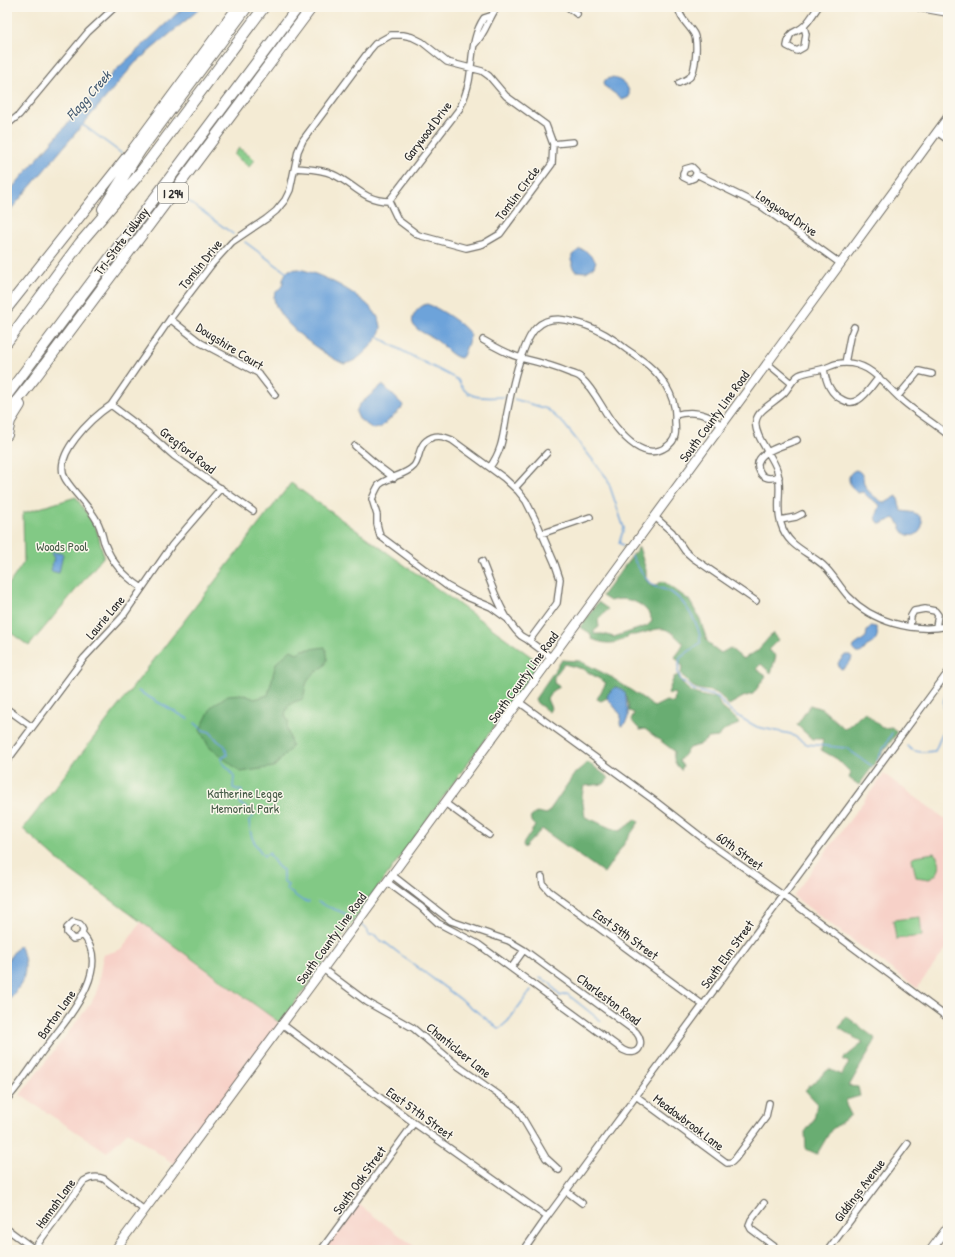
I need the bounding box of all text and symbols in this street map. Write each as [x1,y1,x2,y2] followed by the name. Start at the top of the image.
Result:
[61,65,116,125] water label: Flagg Creek
[398,97,456,165] street label: Garywood Drive
[491,162,543,224] street label: Tomlin Circle
[158,183,188,203] road number: I 294
[753,186,821,240] street label: Longwood Drive
[89,203,153,279] street label: Tri-State Tollway
[174,235,226,293] street label: Tomlin Drive
[193,318,267,374] street label: Dougshire Court
[675,367,753,465] street label: South County Line Road
[156,422,220,478] street label: Gregford Road
[36,537,88,555] park label: Woods Pool
[81,591,129,643] street label: Laurie Lane
[484,628,562,726] street label: South County Line Road
[207,784,283,817] park label: Katherine Legge Memorial Park
[713,828,768,875] street label: 60th Street
[292,889,370,987] street label: South County Line Road
[590,904,663,964] street label: East 59th Street
[696,916,758,992] street label: South Elm Street
[573,969,645,1029] street label: Charleston Road
[32,986,80,1042] street label: Barton Lane
[423,1018,495,1082] street label: Chanticleer Lane
[383,1083,457,1144] street label: East 57th Street
[650,1089,728,1155] street label: Meadowbrook Lane
[328,1142,390,1218] street label: South Oak Street
[829,1155,889,1225] street label: Giddings Avenue
[31,1174,79,1232] street label: Hannah Lane

